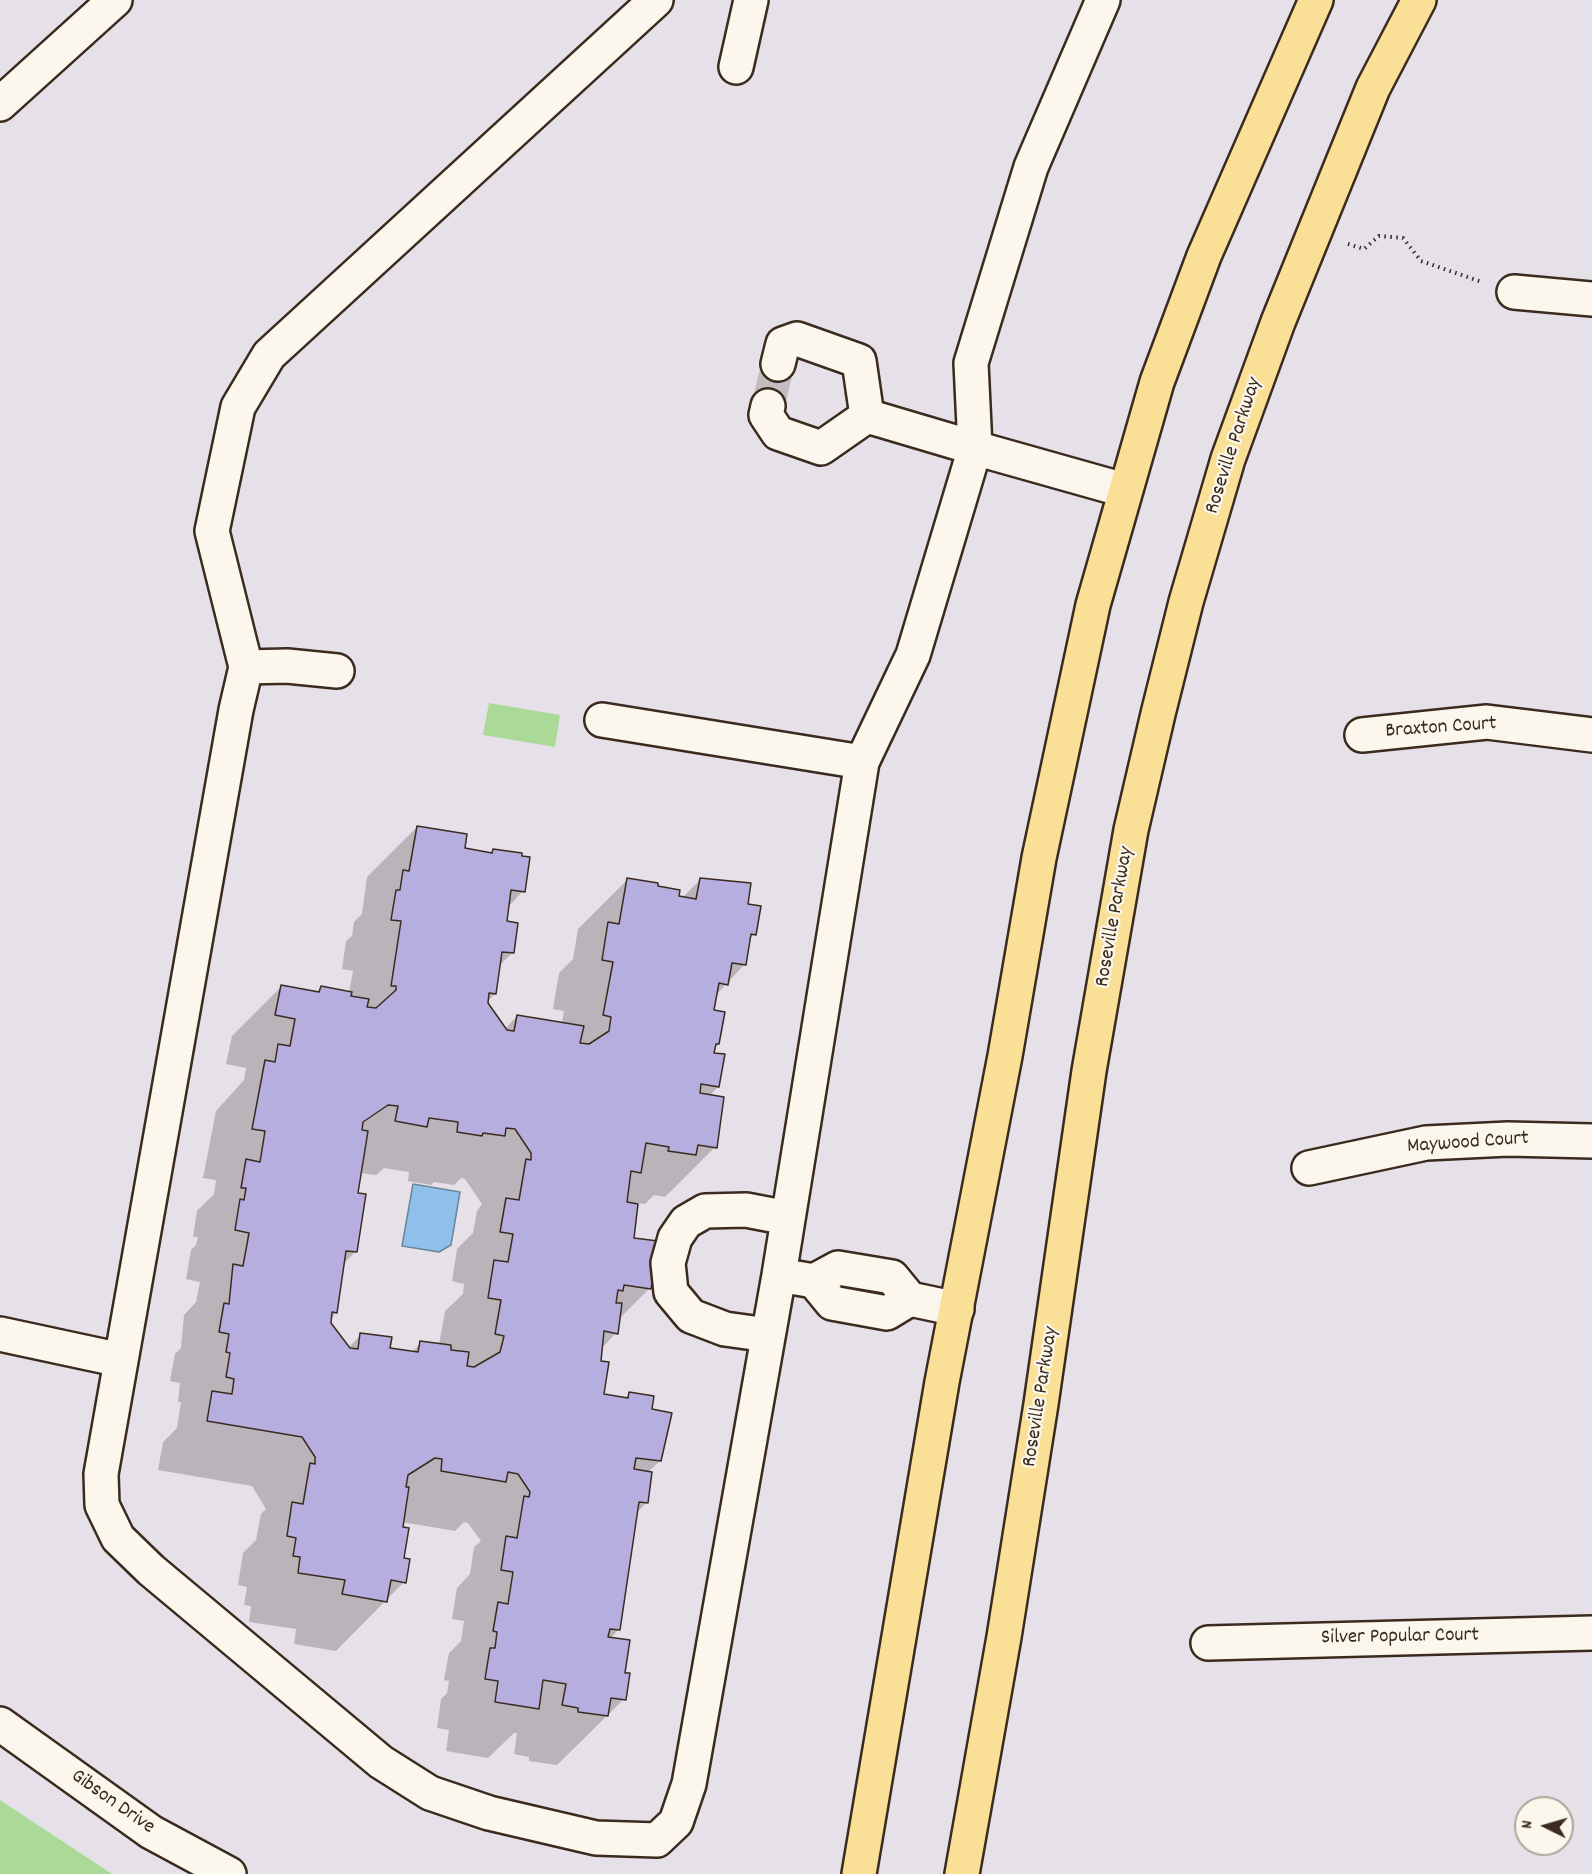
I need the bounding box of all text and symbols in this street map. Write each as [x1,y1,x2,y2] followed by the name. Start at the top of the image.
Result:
[1201,375,1269,517] street label: Roseville Parkway
[1385,713,1497,745] street label: Braxton Court
[1091,845,1141,989] street label: Roseville Parkway
[1406,1127,1530,1161] street label: Maywood Court
[1018,1325,1066,1469] street label: Roseville Parkway
[1321,1624,1479,1652] street label: Silver Popular Court
[65,1765,159,1841] street label: Gibson Drive
[1514,1796,1574,1856] north arrow
[1516,1820,1539,1830] text: N

